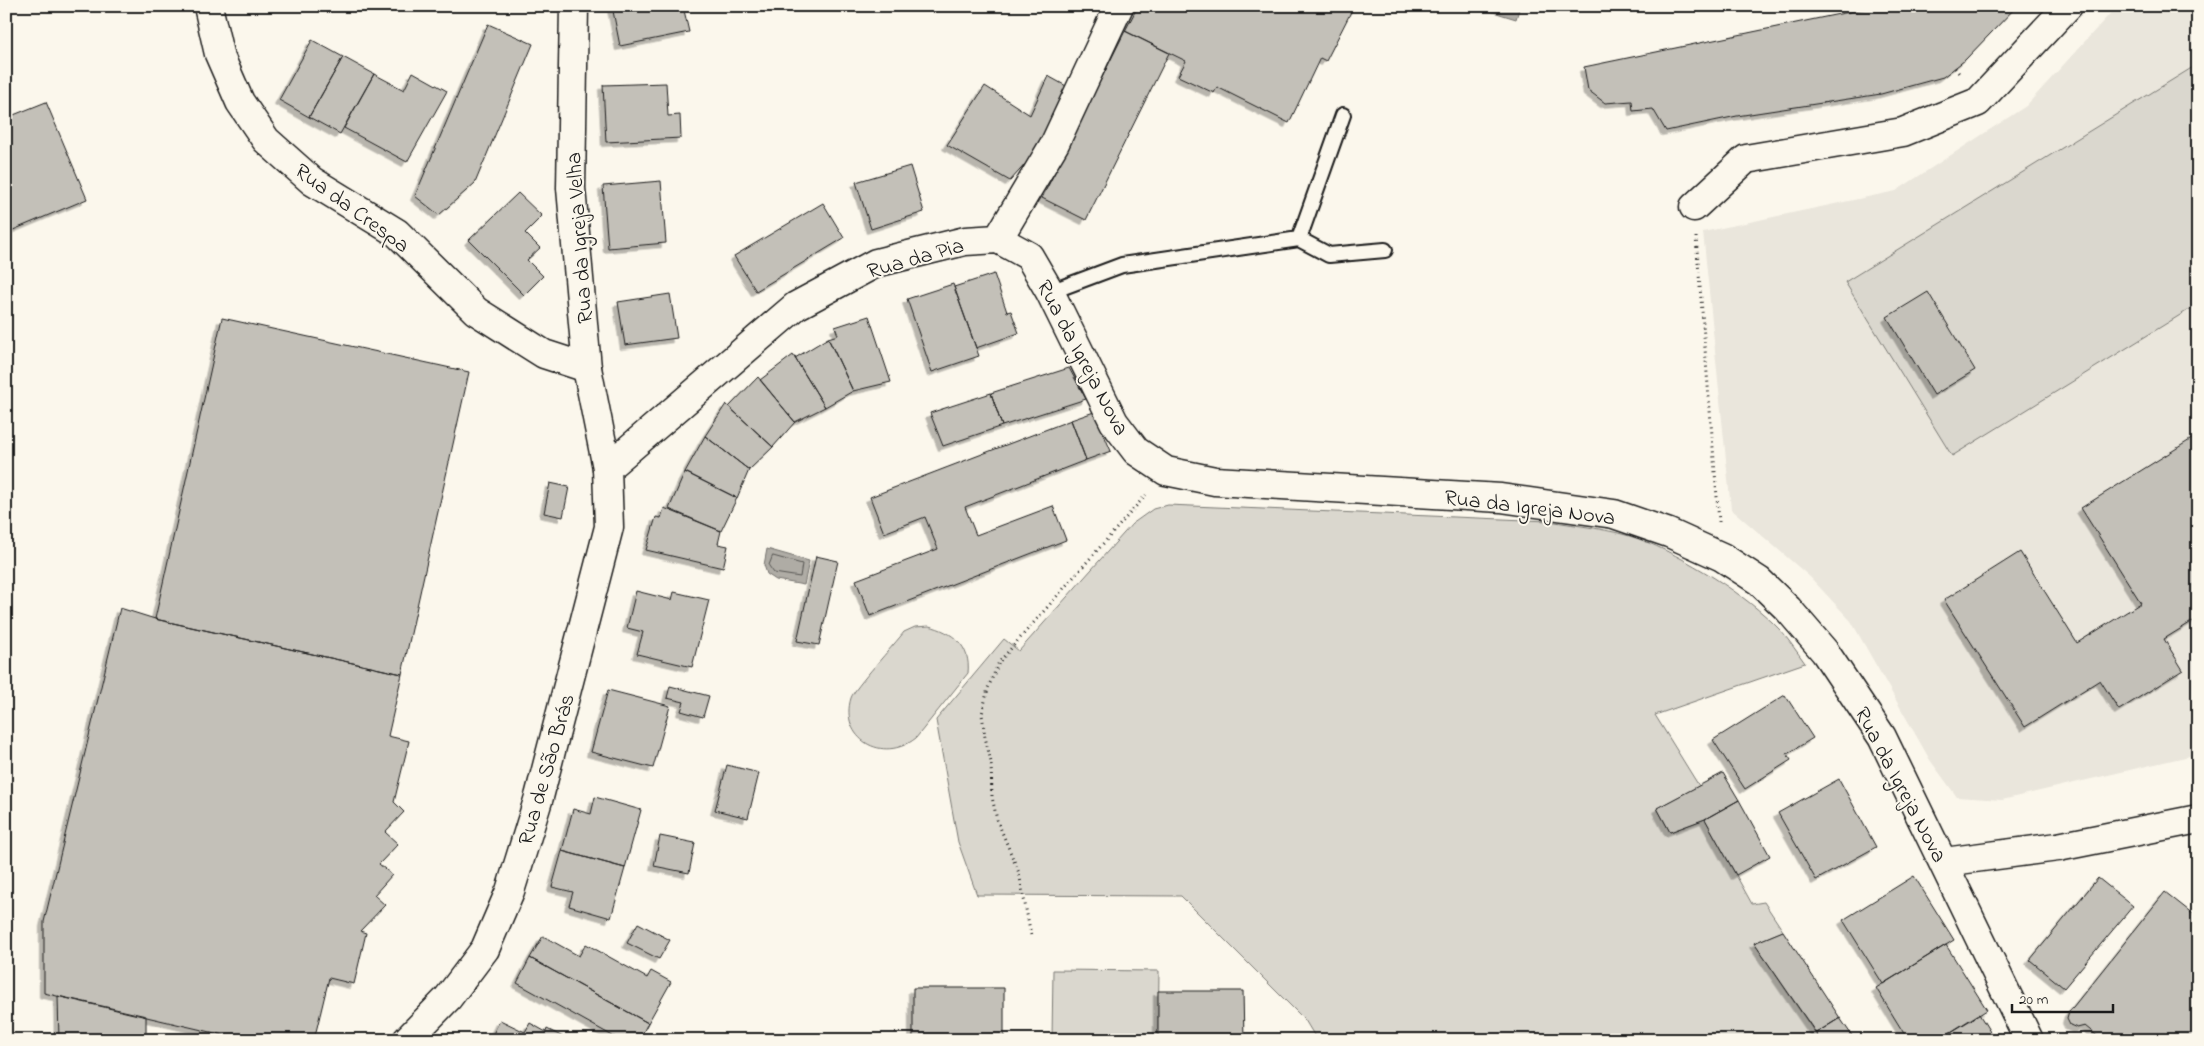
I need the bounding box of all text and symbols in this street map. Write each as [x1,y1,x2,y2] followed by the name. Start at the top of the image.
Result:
[559,151,604,324] street label: Rua da Igreja Velha
[287,157,415,262] street label: Rua da Crespa
[864,231,968,289] street label: Rua da Pia
[1026,275,1136,442] street label: Rua da Igreja Nova
[1442,483,1617,536] street label: Rua da Igreja Nova
[511,690,585,849] street label: Rua de São Brás
[1844,702,1954,869] street label: Rua da Igreja Nova
[2012,981,2113,1013] scale bar
[2019,989,2049,1011] text: 20 m

